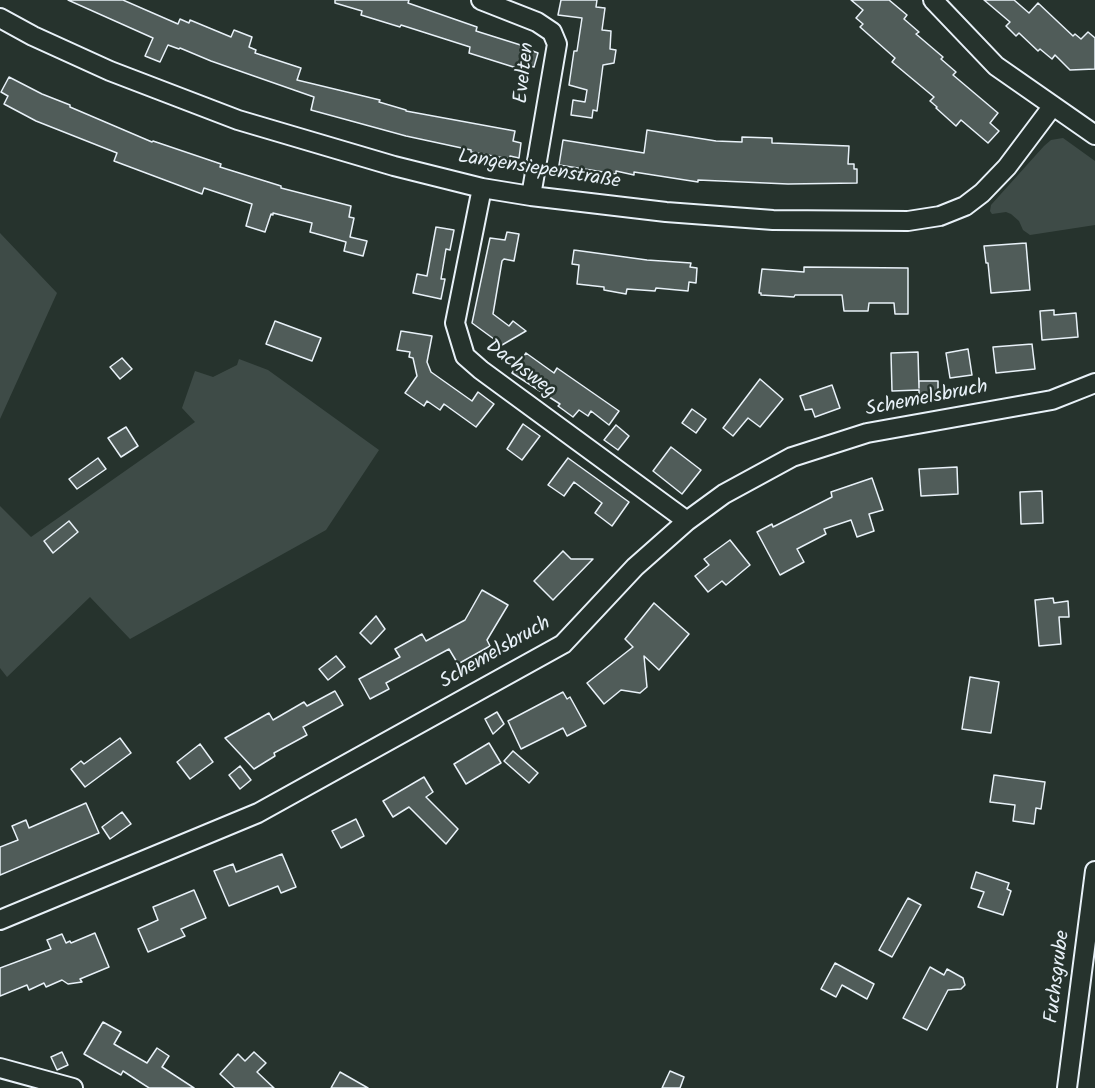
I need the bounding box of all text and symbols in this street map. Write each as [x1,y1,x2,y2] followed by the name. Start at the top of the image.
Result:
[511,41,541,105] street label: Evelten
[456,146,622,196] street label: Langensiepenstraße
[480,336,560,404] street label: Dachsweg
[864,376,990,424] street label: Schemelsbruch
[436,613,556,695] street label: Schemelsbruch
[1041,929,1077,1025] street label: Fuchsgrube

